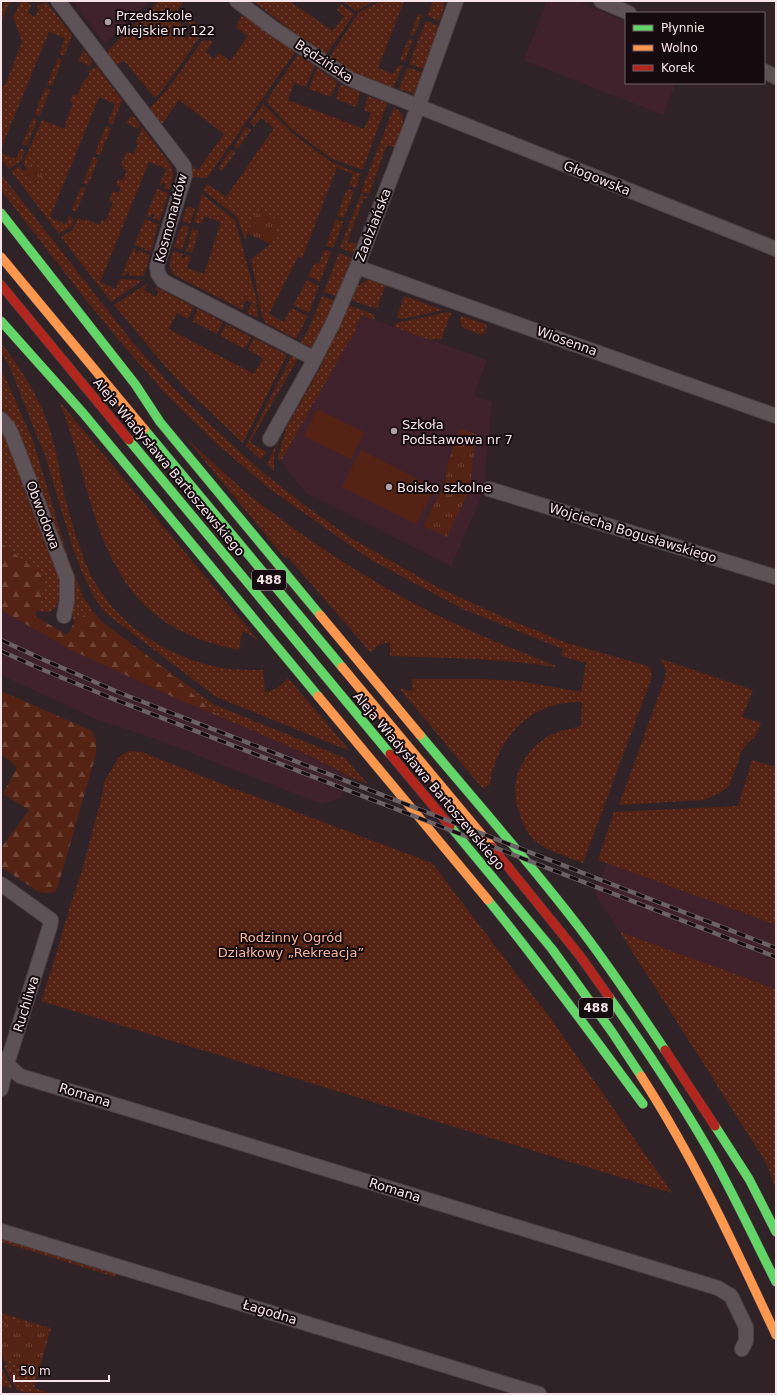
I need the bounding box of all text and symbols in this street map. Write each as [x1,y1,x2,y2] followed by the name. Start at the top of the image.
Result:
[116,8,215,38] place label: Przedszkole Miejskie nr 122
[625,12,765,84] legend
[103,17,113,27] marker: Przedszkole Miejskie nr 122
[661,21,705,35] text: Płynnie
[292,37,356,85] street label: Będzińska
[661,41,698,55] text: Wolno
[661,61,695,75] text: Korek
[561,158,633,198] street label: Głogowska
[152,172,190,264] street label: Kosmonautów
[352,186,394,264] street label: Zaolziańska
[535,323,599,359] street label: Wiosenna
[90,375,248,559] street label: Aleja Władysława Bartoszewskiego
[402,417,513,447] place label: Szkoła Podstawowa nr 7
[389,426,399,436] marker: Szkoła Podstawowa nr 7
[23,479,63,551] street label: Obwodowa
[397,480,492,495] place label: Boisko szkolne
[384,482,394,492] marker: Boisko szkolne
[547,500,719,566] street label: Wojciecha Bogusławskiego
[252,570,286,590] road number: 488
[350,689,508,873] street label: Aleja Władysława Bartoszewskiego
[218,930,364,960] park label: Rodzinny Ogród Działkowy „Rekreacja”
[10,974,42,1034] street label: Ruchliwa
[579,998,613,1018] road number: 488
[57,1080,113,1110] street label: Romana
[367,1175,423,1205] street label: Romana
[240,1296,299,1327] street label: Łagodna
[14,1357,109,1383] scale bar
[20,1364,51,1378] text: 50 m

